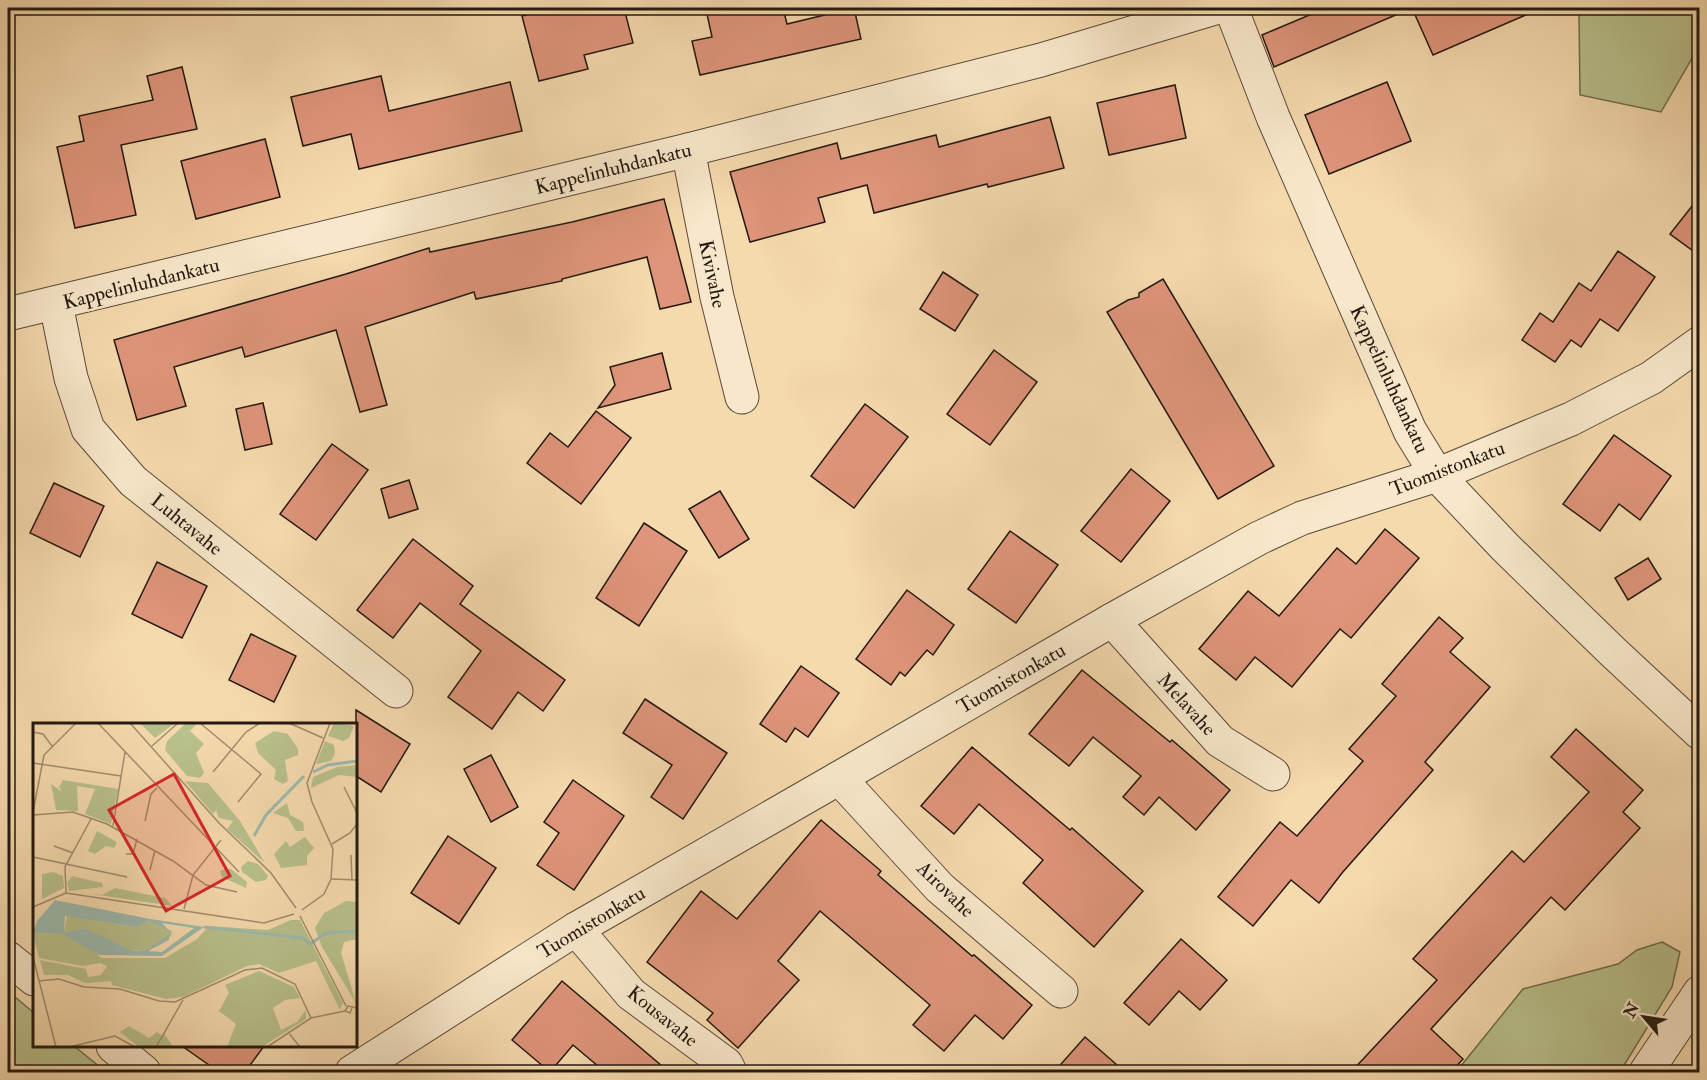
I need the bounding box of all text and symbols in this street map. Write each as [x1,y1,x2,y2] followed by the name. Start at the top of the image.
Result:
[532,137,694,201] street label: Kappelinluhdankatu
[693,238,732,310] street label: Kivivahe
[60,252,222,316] street label: Kappelinluhdankatu
[1343,301,1435,458] street label: Kappelinluhdankatu
[1386,435,1508,502] street label: Tuomistonkatu
[146,488,228,561] street label: Luhtavahe
[953,637,1070,720] street label: Tuomistonkatu
[1152,668,1221,741] street label: Melavahe
[33,723,357,1047] inset map
[911,855,980,923] street label: Airovahe
[533,881,650,964] street label: Tuomistonkatu
[622,980,703,1053] street label: Kousavahe
[1614,987,1674,1047] north arrow
[1619,999,1644,1022] text: N

